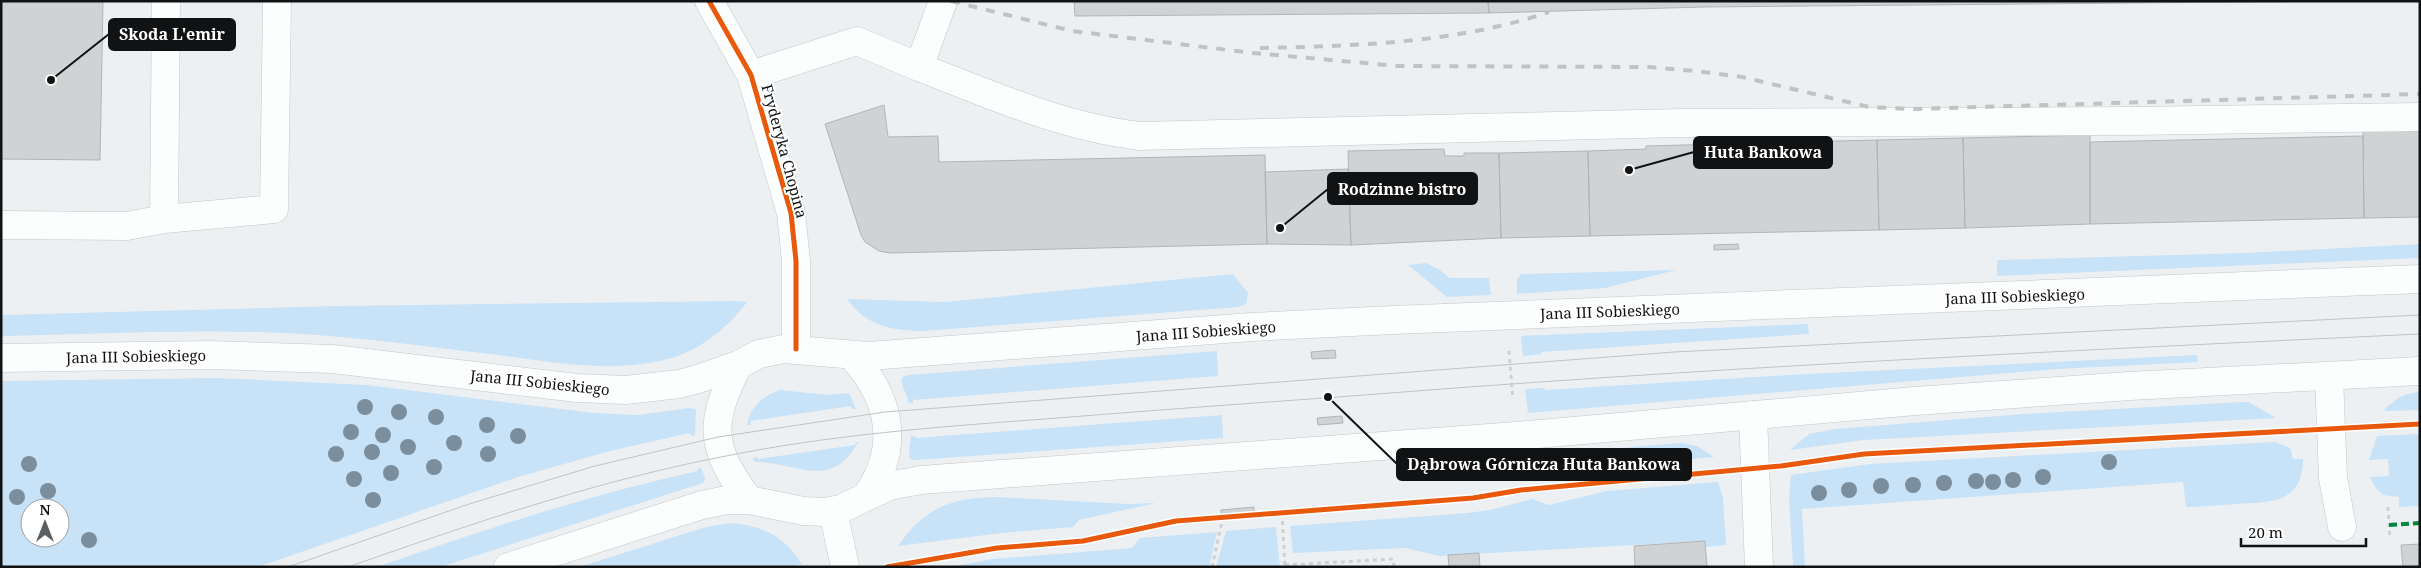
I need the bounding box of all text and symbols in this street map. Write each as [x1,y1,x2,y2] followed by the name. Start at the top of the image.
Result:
[109,19,235,50] callout: Skoda L'emir
[119,23,226,45] text: Skoda L'emir
[758,82,812,220] street label: Fryderyka Chopina
[1694,137,1832,168] callout: Huta Bankowa
[1704,141,1822,163] text: Huta Bankowa
[1328,173,1477,204] callout: Rodzinne bistro
[1338,178,1467,200] text: Rodzinne bistro
[1944,284,2085,308] street label: Jana III Sobieskiego
[1539,299,1680,323] street label: Jana III Sobieskiego
[1134,316,1277,346] street label: Jana III Sobieskiego
[65,345,206,367] street label: Jana III Sobieskiego
[468,365,611,399] street label: Jana III Sobieskiego
[1397,449,1691,480] callout: Dąbrowa Górnicza Huta Bankowa
[1407,453,1681,475] text: Dąbrowa Górnicza Huta Bankowa
[20,498,70,548] north arrow
[39,500,51,519] text: N
[2241,516,2366,548] scale bar
[2248,522,2283,542] text: 20 m

